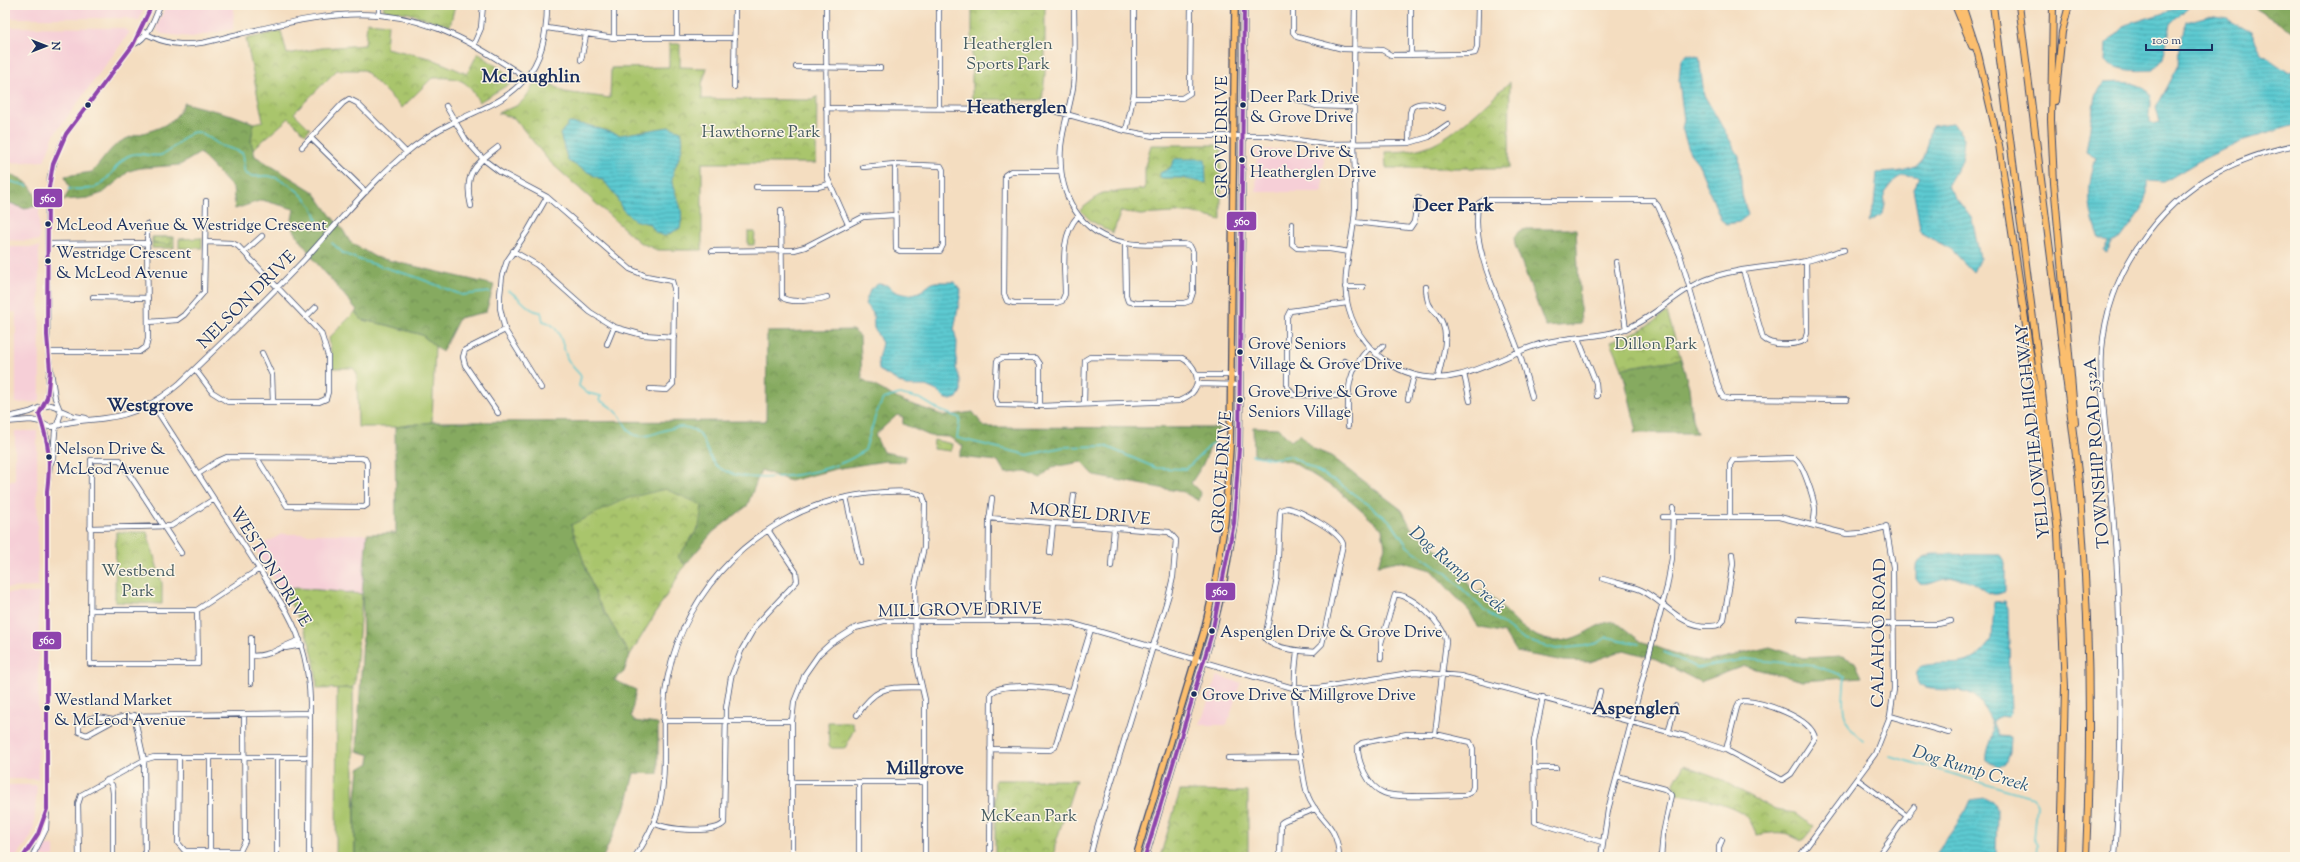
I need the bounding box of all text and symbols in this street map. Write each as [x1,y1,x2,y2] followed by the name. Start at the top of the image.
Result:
[26,26,66,66] north arrow
[2146,26,2212,52] scale bar
[2152,32,2181,50] text: 100 m
[963,33,1053,77] park label: Heatherglen Sports Park
[47,41,63,51] text: N
[481,64,581,91] district label: McLaughlin
[1211,76,1235,198] street label: GROVE DRIVE
[1250,87,1360,130] place label: Deer Park Drive & Grove Drive
[967,95,1068,122] district label: Heatherglen
[83,100,93,110] unlabelled marker
[1238,100,1248,110] marker: Deer Park Drive & Grove Drive
[702,121,820,145] park label: Hawthorne Park
[1250,142,1376,185] place label: Grove Drive & Heatherglen Drive
[1237,155,1247,165] marker: Grove Drive & Heatherglen Drive
[33,188,63,208] line badge: 560
[39,191,56,207] text: 560
[1414,193,1495,220] district label: Deer Park
[1226,211,1257,231] line badge: 560
[1233,214,1250,230] text: 560
[56,215,327,238] place label: McLeod Avenue & Westridge Crescent
[43,219,53,229] marker: McLeod Avenue & Westridge Crescent
[56,243,192,286] place label: Westridge Crescent & McLeod Avenue
[193,246,302,355] street label: NELSON DRIVE
[43,256,53,266] marker: Westridge Crescent & McLeod Avenue
[2011,322,2057,540] street label: YELLOWHEAD HIGHWAY
[1614,333,1698,357] park label: Dillon Park
[1248,334,1402,377] place label: Grove Seniors Village & Grove Drive
[1235,347,1245,357] marker: Grove Seniors Village & Grove Drive
[2079,356,2117,549] street label: TOWNSHIP ROAD 532A
[1248,382,1397,425] place label: Grove Drive & Grove Seniors Village
[107,393,193,420] district label: Westgrove
[1235,395,1245,405] marker: Grove Drive & Grove Seniors Village
[1207,410,1239,534] street label: GROVE DRIVE
[56,439,169,482] place label: Nelson Drive & McLeod Avenue
[44,452,54,462] marker: Nelson Drive & McLeod Avenue
[1028,498,1151,532] street label: MOREL DRIVE
[223,502,316,632] street label: WESTON DRIVE
[1403,521,1511,620] water label: Dog Rump Creek
[1867,558,1893,708] street label: CALAHOO ROAD
[101,560,175,604] park label: Westbend Park
[1205,582,1236,601] line badge: 560
[1211,584,1228,600] text: 560
[878,598,1042,624] street label: MILLGROVE DRIVE
[1220,622,1442,645] place label: Aspenglen Drive & Grove Drive
[1207,626,1217,636] marker: Aspenglen Drive & Grove Drive
[32,631,62,650] line badge: 560
[38,633,55,649] text: 560
[1202,685,1416,708] place label: Grove Drive & Millgrove Drive
[1189,689,1199,699] marker: Grove Drive & Millgrove Drive
[54,690,186,733] place label: Westland Market & McLeod Avenue
[1592,696,1681,723] district label: Aspenglen
[42,703,52,713] marker: Westland Market & McLeod Avenue
[1909,740,2032,800] water label: Dog Rump Creek
[886,756,964,783] district label: Millgrove
[981,805,1077,829] park label: McKean Park

